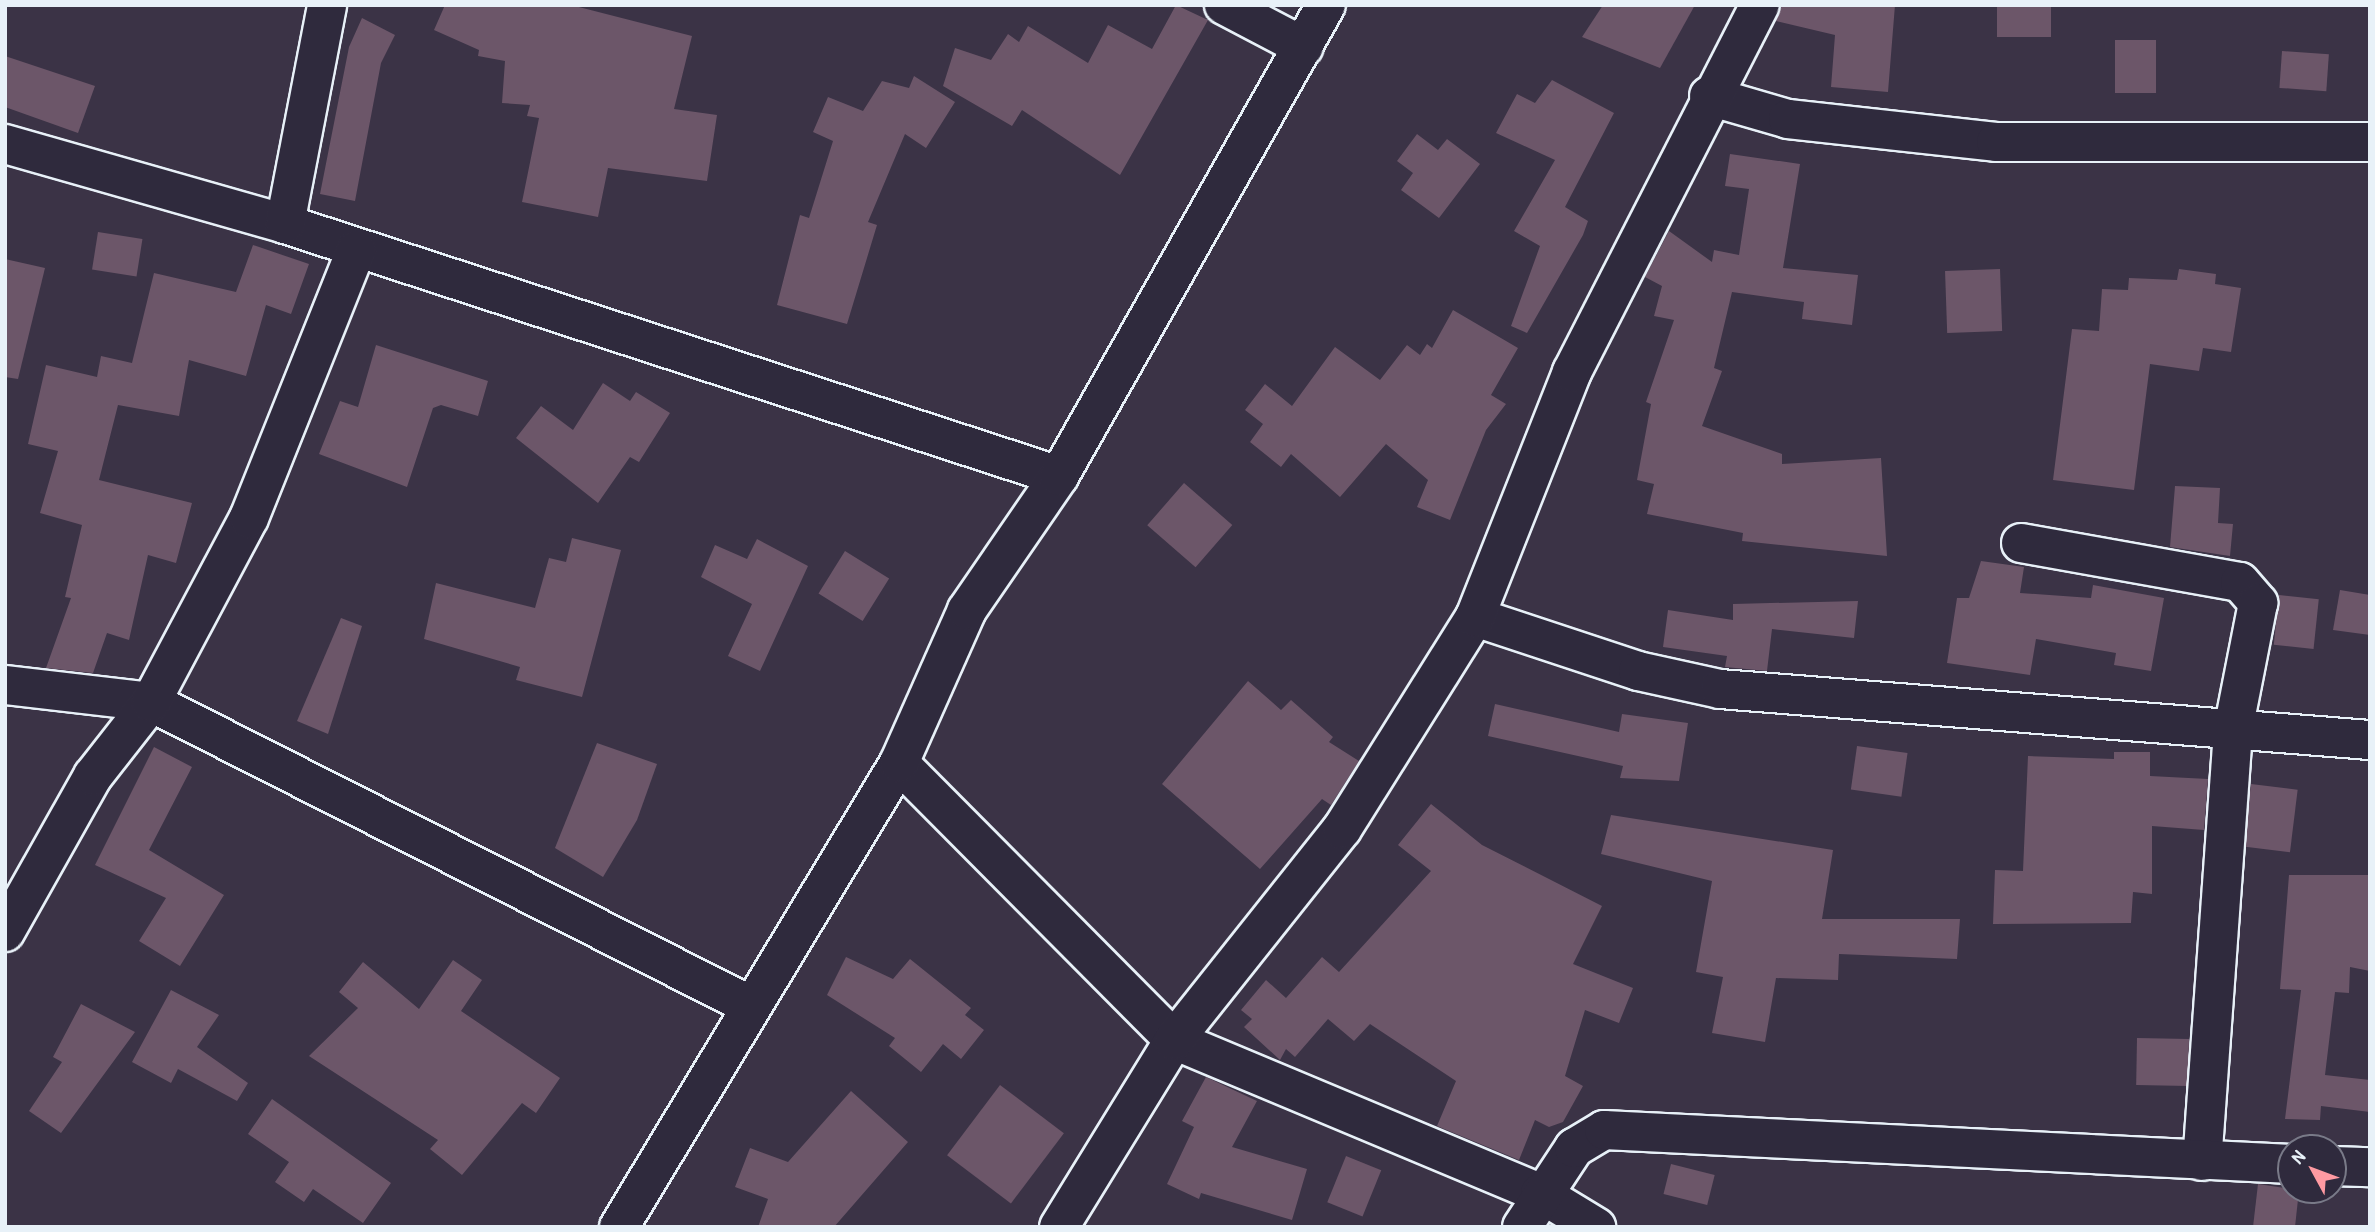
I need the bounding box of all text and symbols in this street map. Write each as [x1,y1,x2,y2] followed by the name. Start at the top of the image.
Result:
[2277,1134,2347,1204] north arrow
[2285,1144,2311,1169] text: N

